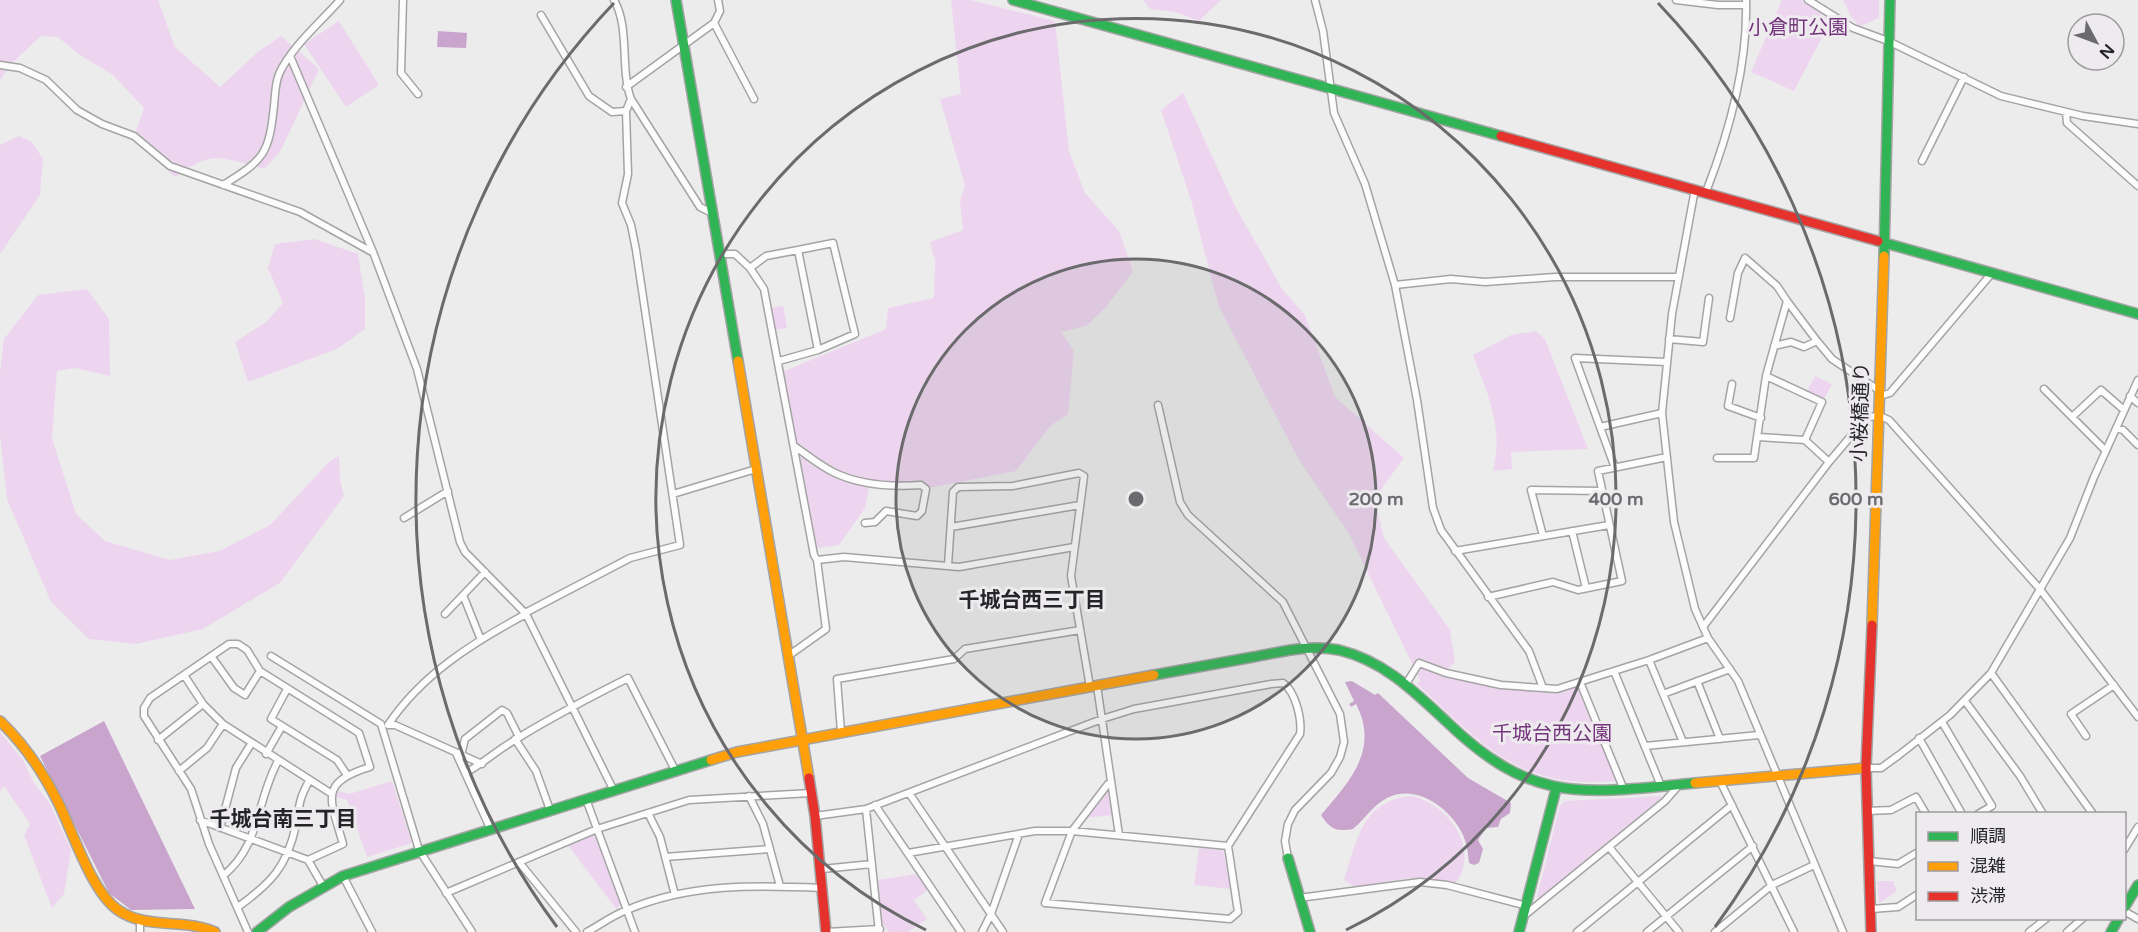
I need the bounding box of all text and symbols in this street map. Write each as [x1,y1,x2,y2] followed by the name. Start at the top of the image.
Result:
[2066,12,2126,72] north arrow
[1748,16,1848,40] park label: 小倉町公園
[2095,40,2118,63] text: N
[1847,362,1875,462] street label: 小桜橋通り
[1348,488,1404,510] text: 200 m
[1588,488,1644,510] text: 400 m
[1828,488,1884,510] text: 600 m
[1126,489,1146,509] centre of rings
[959,588,1106,613] district label: 千城台西三丁目
[1492,722,1612,746] park label: 千城台西公園
[210,807,357,832] district label: 千城台南三丁目
[1916,812,2126,920] legend
[1970,825,2006,847] text: 順調
[1970,855,2006,877] text: 混雑
[1970,885,2006,907] text: 渋滞

